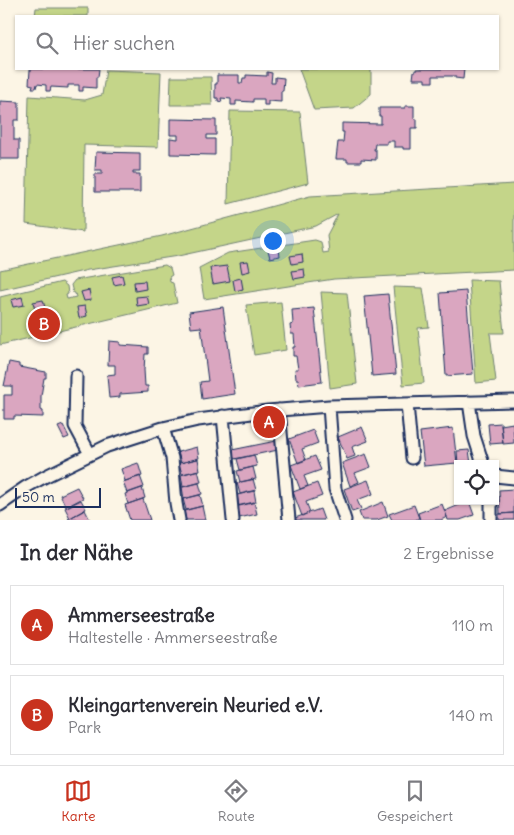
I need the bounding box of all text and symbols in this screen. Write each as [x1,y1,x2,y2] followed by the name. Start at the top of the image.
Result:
[15,15,499,70] search box
[33,29,61,57] icon: search
[73,31,175,55] text: Hier suchen
[260,228,286,254] your location
[28,305,60,343] pin: B
[253,403,285,441] pin: A
[454,460,499,505] map controls
[454,460,499,505] button: locate
[15,485,101,508] scale bar
[22,488,55,506] text: 50 m
[20,539,133,566] text: In der Nähe
[403,543,494,563] text: 2 Ergebnisse
[68,603,215,627] text: Ammerseestraße
[32,615,42,635] text: A
[452,615,493,635] text: 110 m
[68,627,278,647] text: Haltestelle · Ammerseestraße
[68,693,323,717] text: Kleingartenverein Neuried e.V.
[32,705,42,725] text: B
[449,705,493,725] text: 140 m
[68,717,101,737] text: Park
[61,777,96,825] tab: Karte
[218,777,255,825] tab: Route
[377,777,453,825] tab: Gespeichert

